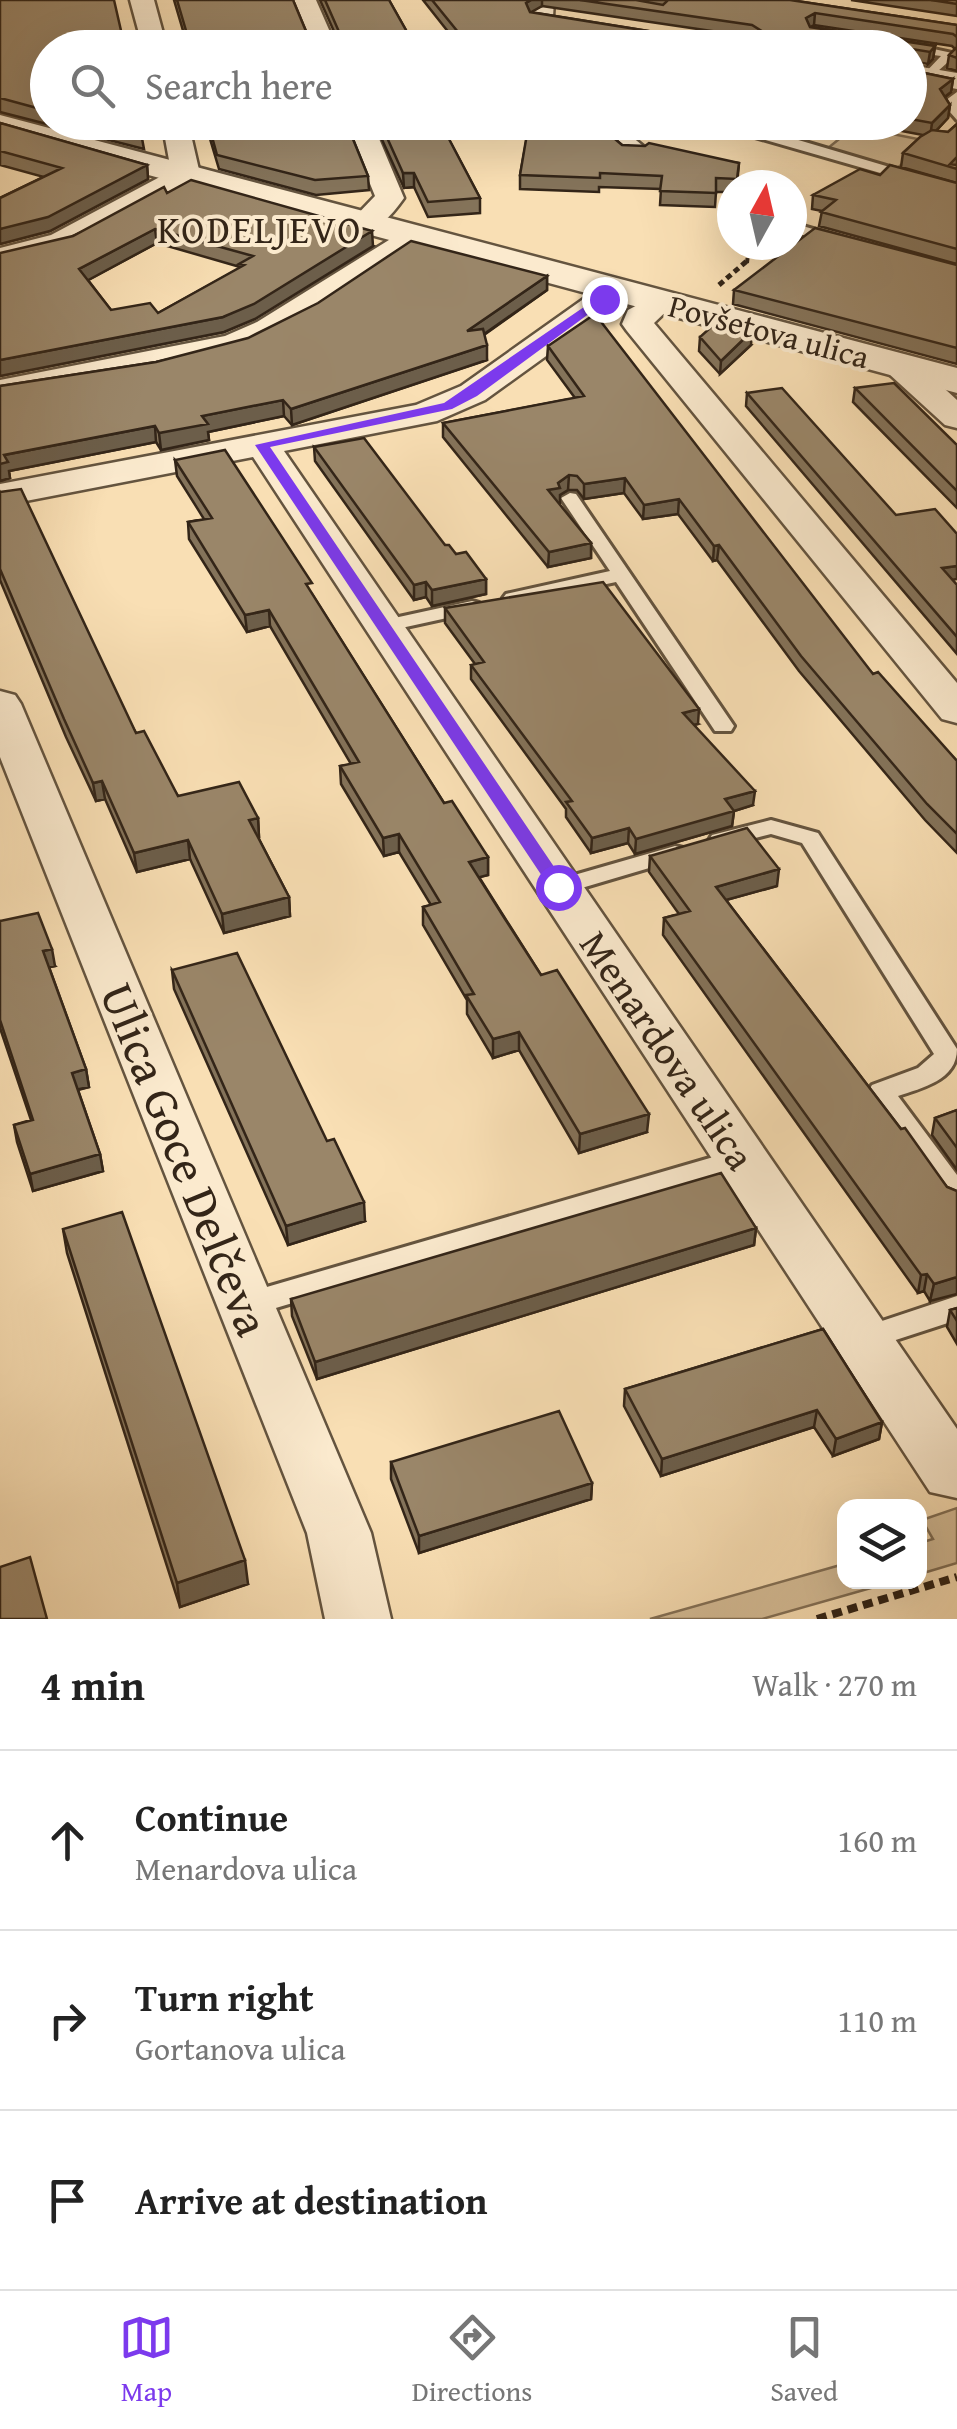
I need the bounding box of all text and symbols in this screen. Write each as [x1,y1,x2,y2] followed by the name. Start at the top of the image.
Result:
[30,30,927,140] search box
[145,57,333,113] text: Search here
[65,58,120,113] icon: search
[717,170,807,260] north arrow
[157,201,363,257] district label: KODELJEVO
[582,277,628,323] route end
[664,282,874,380] street label: Povšetova ulica
[536,865,582,911] route start
[566,918,770,1182] street label: Menardova ulica
[83,972,289,1346] street label: Ulica Goce Delčeva
[837,1499,927,1589] map controls
[837,1499,927,1589] button: layers
[40,1654,145,1715] text: 4 min
[752,1661,917,1708] text: Walk · 270 m
[135,1789,288,1845] text: Continue
[40,1813,95,1868] icon: ahead
[838,1817,917,1864] text: 160 m
[135,1845,357,1892] text: Menardova ulica
[135,1969,314,2025] text: Turn right
[40,1993,95,2048] icon: right
[838,1997,917,2044] text: 110 m
[135,2025,346,2072] text: Gortanova ulica
[135,2172,488,2228] text: Arrive at destination
[40,2173,95,2228] icon: arrive
[119,2310,174,2411] tab: Map
[412,2310,532,2411] tab: Directions
[770,2310,838,2411] tab: Saved

